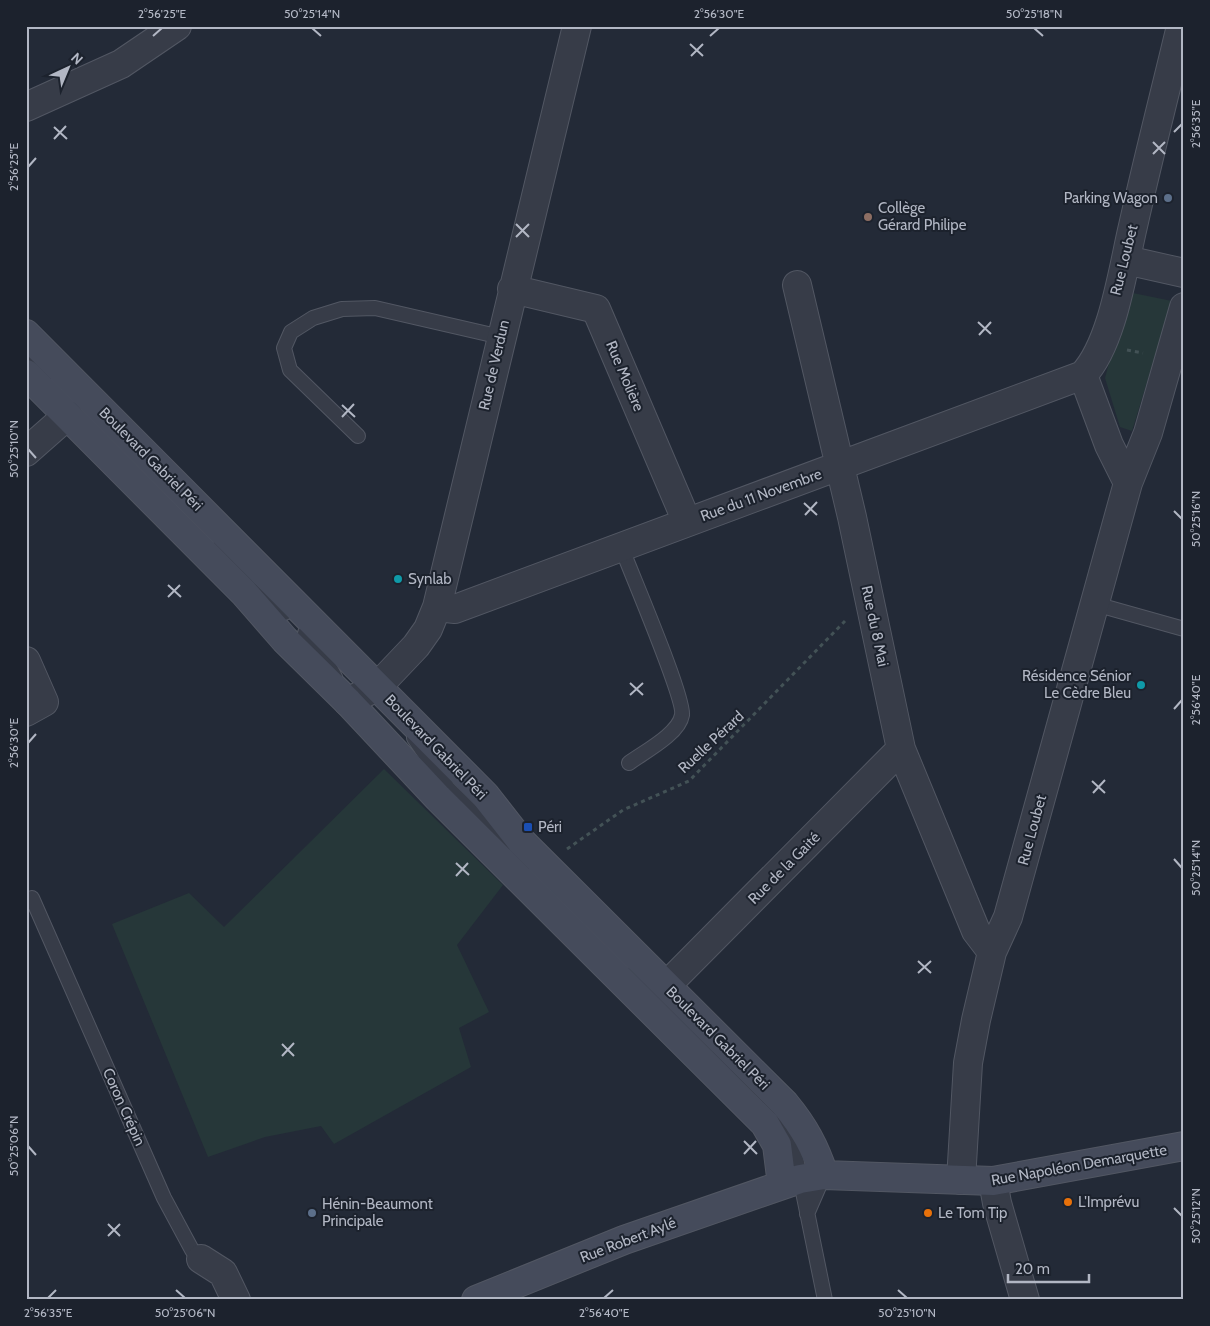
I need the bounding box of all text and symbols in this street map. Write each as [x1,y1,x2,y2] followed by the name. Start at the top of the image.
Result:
[138,6,187,21] text: 2°56'25"E
[284,6,340,21] text: 50°25'14"N
[694,6,745,21] text: 2°56'30"E
[1006,6,1062,21] text: 50°25'18"N
[42,42,92,92] north arrow
[67,49,87,69] text: N
[1188,99,1203,148] text: 2°56'35"E
[6,142,21,191] text: 2°56'25"E
[1064,189,1158,207] place label: Parking Wagon
[1162,192,1174,204] marker: Parking Wagon
[878,199,967,234] place label: Collège Gérard Philipe
[862,211,874,223] marker: Collège Gérard Philipe
[1107,223,1141,297] street label: Rue Loubet
[475,318,513,412] street label: Rue de Verdun
[602,338,648,414] street label: Rue Molière
[95,403,207,515] street label: Boulevard Gabriel Péri
[6,420,21,478] text: 50°25'10"N
[698,465,824,525] street label: Rue du 11 Novembre
[1188,491,1203,547] text: 50°25'16"N
[408,570,452,588] place label: Synlab
[392,573,404,585] marker: Synlab
[858,584,892,668] street label: Rue du 8 Mai
[1022,667,1131,702] place label: Résidence Sénior Le Cèdre Bleu
[1188,674,1203,725] text: 2°56'40"E
[1135,679,1147,691] marker: Résidence Sénior Le Cèdre Bleu
[381,691,491,803] street label: Boulevard Gabriel Péri
[674,707,748,777] street label: Ruelle Pérard
[6,717,21,768] text: 2°56'30"E
[1014,793,1050,867] street label: Rue Loubet
[538,818,562,836] place label: Péri
[522,821,534,833] marker: Péri
[744,828,824,908] street label: Rue de la Gaité
[1188,840,1203,896] text: 50°25'14"N
[662,982,774,1094] street label: Boulevard Gabriel Péri
[99,1065,149,1149] street label: Coron Crépin
[6,1116,21,1176] text: 50°25'06"N
[990,1141,1169,1189] street label: Rue Napoléon Demarquette
[1188,1188,1203,1244] text: 50°25'12"N
[1078,1193,1139,1211] place label: L'Imprévu
[322,1195,433,1230] place label: Hénin-Beaumont Principale
[1062,1196,1074,1208] marker: L'Imprévu
[938,1204,1007,1222] place label: Le Tom Tip
[306,1207,318,1219] marker: Hénin-Beaumont Principale
[922,1207,934,1219] marker: Le Tom Tip
[577,1213,679,1267] street label: Rue Robert Aylé
[1008,1251,1089,1283] scale bar
[1015,1260,1050,1278] text: 20 m
[24,1305,73,1320] text: 2°56'35"E
[155,1305,215,1320] text: 50°25'06"N
[579,1305,630,1320] text: 2°56'40"E
[878,1305,936,1320] text: 50°25'10"N

